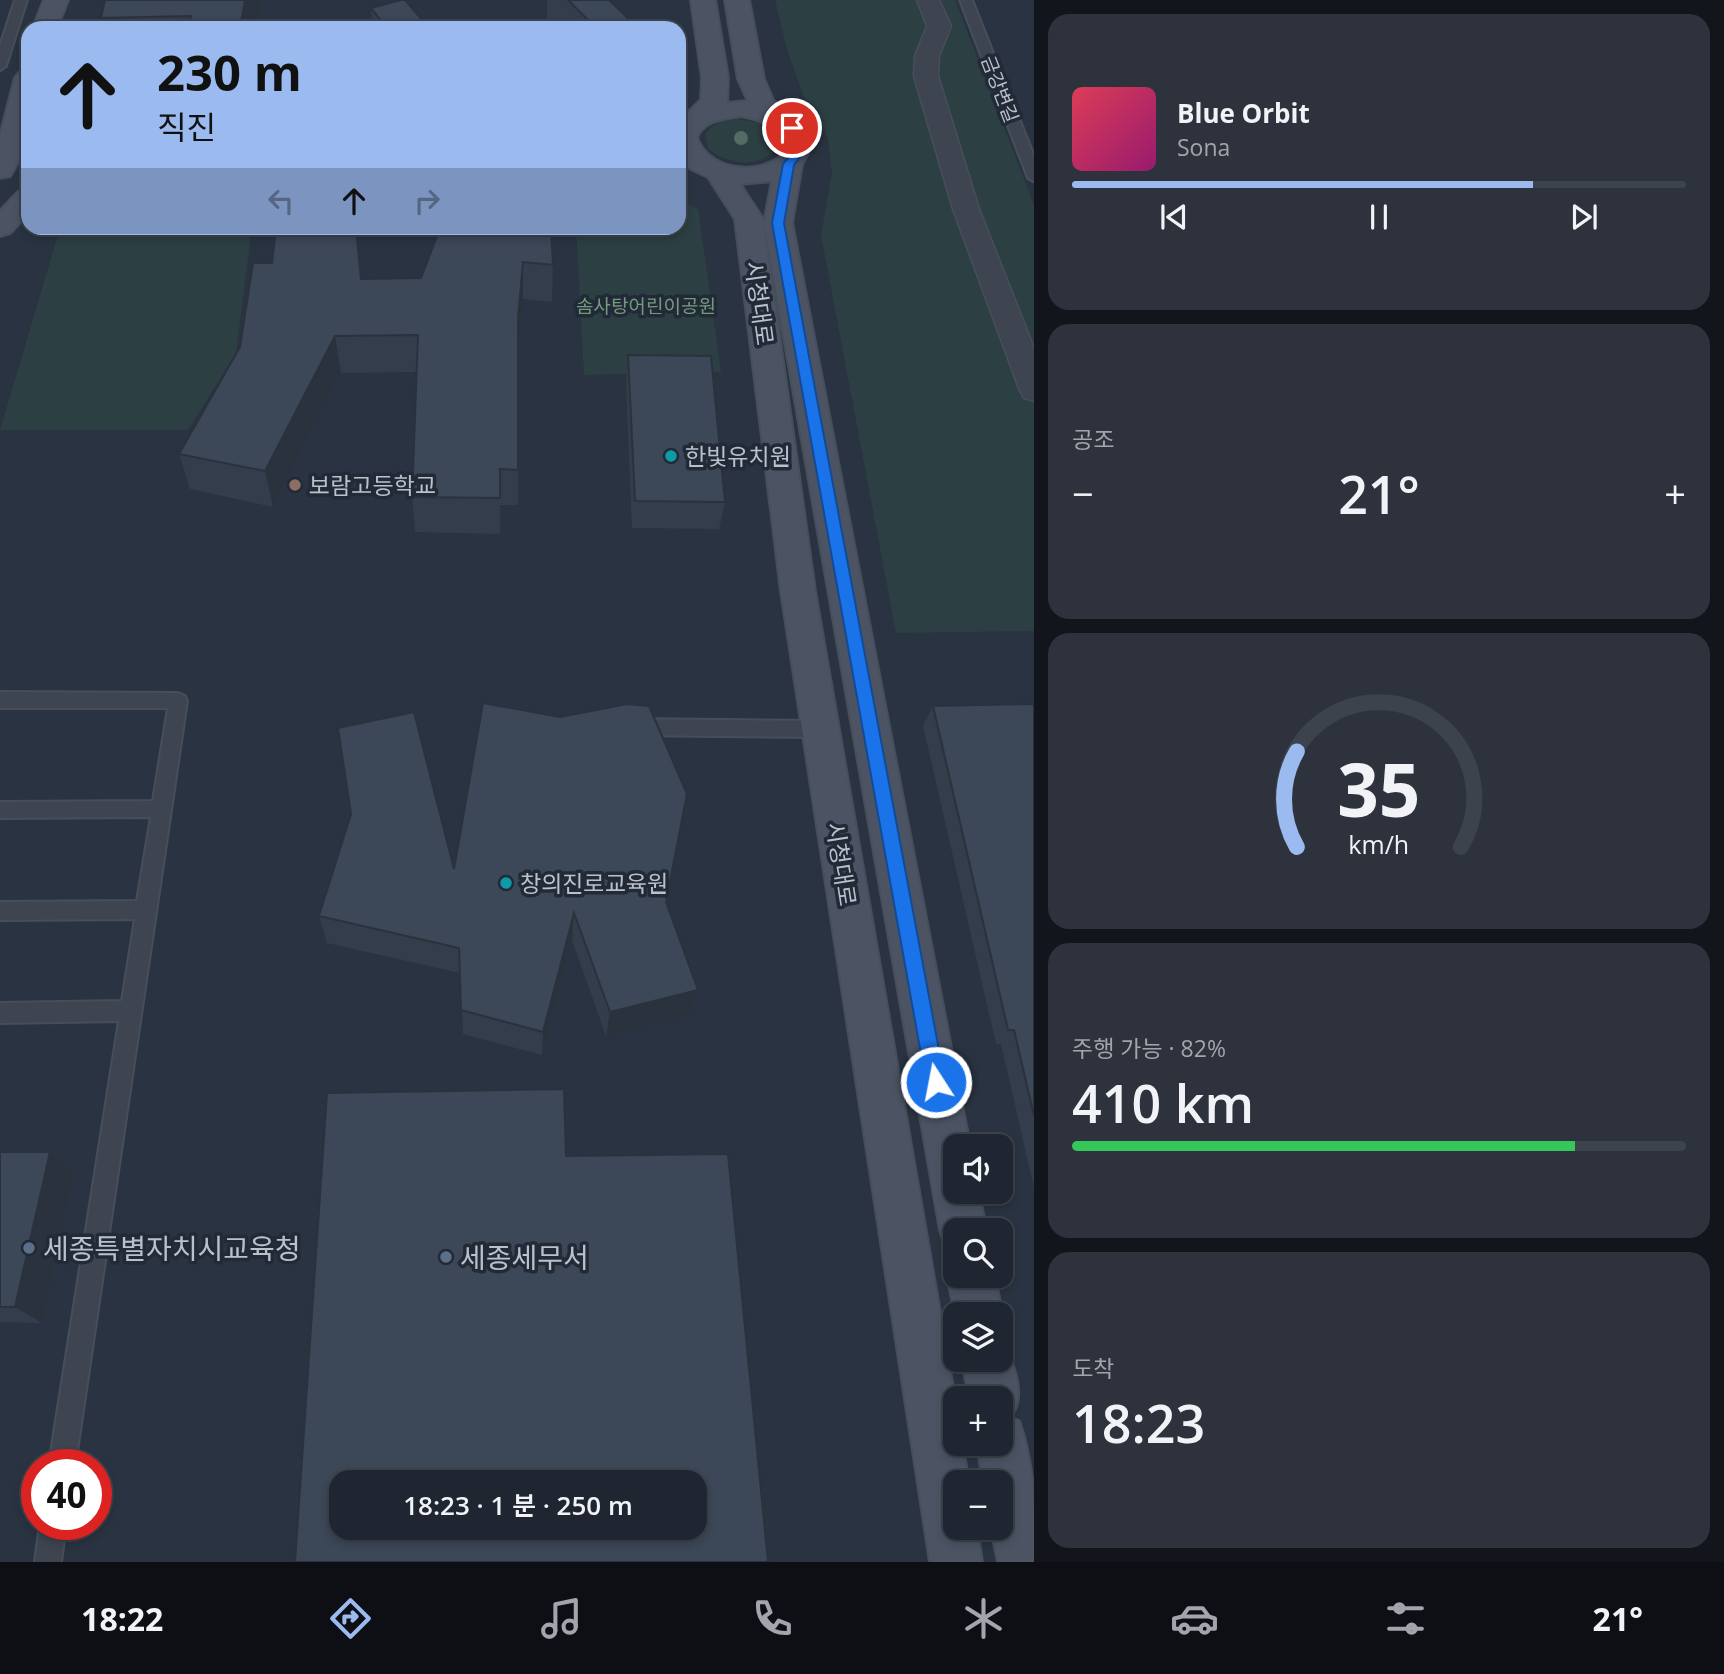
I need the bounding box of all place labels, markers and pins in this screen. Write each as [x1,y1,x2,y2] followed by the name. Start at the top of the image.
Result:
[762,98,822,158] pin
[685,440,791,472] place label: 한빛유치원
[663,448,679,464] marker: 한빛유치원
[309,469,436,501] place label: 보람고등학교
[287,477,303,493] marker: 보람고등학교
[520,867,668,899] place label: 창의진로교육원
[498,875,514,891] marker: 창의진로교육원
[43,1229,301,1267] place label: 세종특별자치시교육청
[460,1238,589,1276] place label: 세종세무서
[21,1240,37,1256] marker: 세종특별자치시교육청
[438,1249,454,1265] marker: 세종세무서

